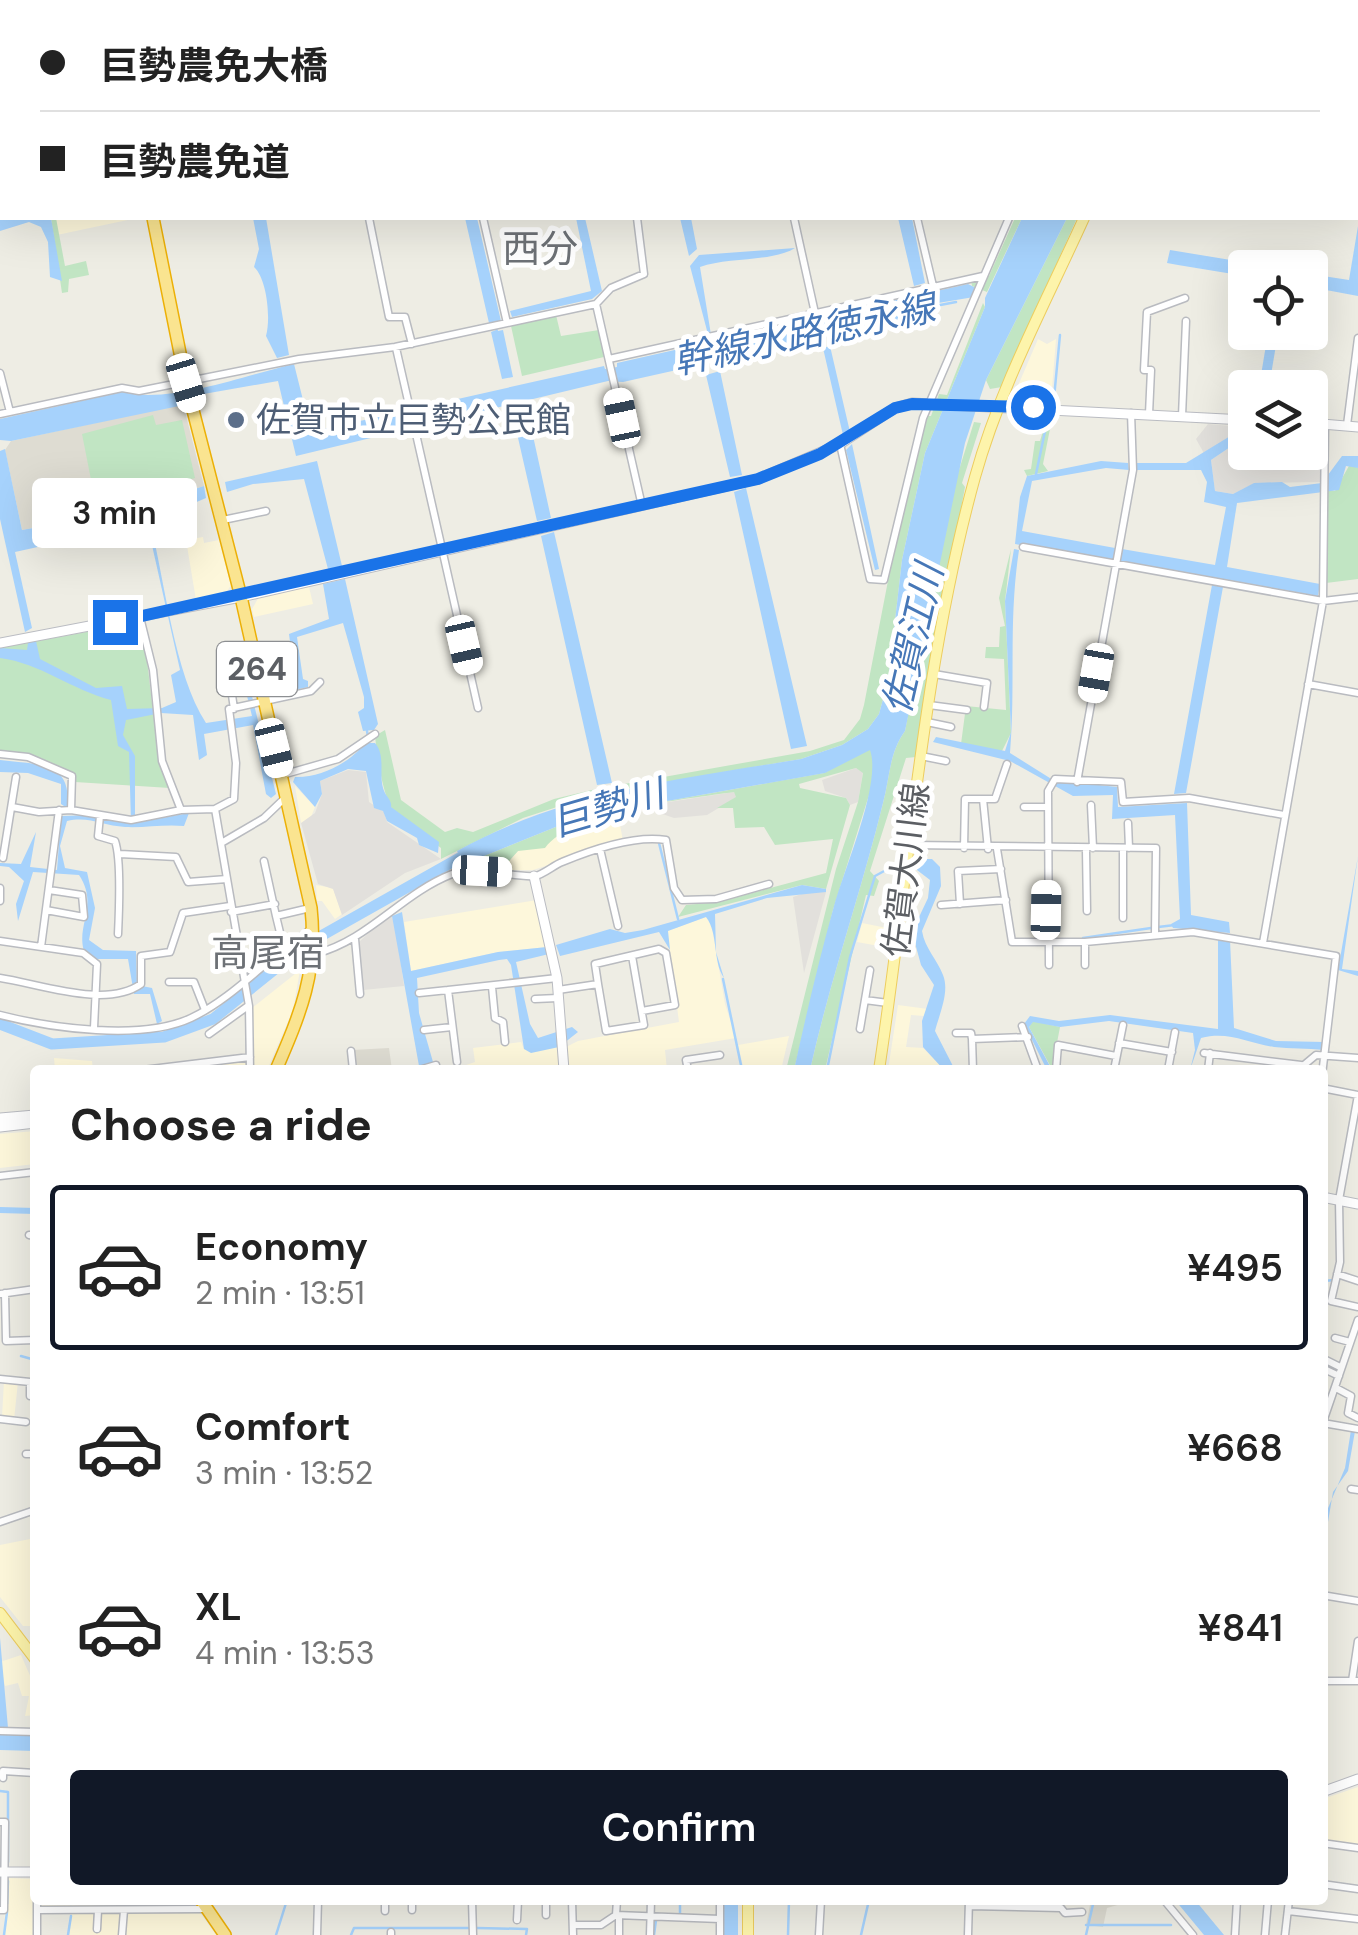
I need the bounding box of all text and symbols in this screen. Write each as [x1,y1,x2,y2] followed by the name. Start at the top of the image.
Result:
[100,41,328,91] text: 巨勢農免大橋
[100,137,290,187] text: 巨勢農免道
[502,224,578,274] district label: 西分
[1228,250,1328,470] map controls
[1228,250,1328,350] button: locate
[669,281,943,386] water label: 幹線水路徳永線
[163,350,209,416] car
[1228,370,1328,470] button: layers
[1011,385,1056,430] route start
[601,386,643,450] car
[256,397,571,443] place label: 佐賀市立巨勢公民館
[225,409,247,431] marker: 佐賀市立巨勢公民館
[32,477,198,547] callout: 3 min
[72,492,157,534] text: 3 min
[872,555,955,719] water label: 佐賀江川
[93,600,138,645] route end
[443,612,485,678] car
[1076,641,1116,705] car
[217,642,297,696] road number: 264
[252,715,296,781] car
[546,767,674,848] water label: 巨勢川
[873,780,939,960] street label: 佐賀大川線
[451,854,513,888] car
[1030,880,1062,940] car
[211,928,325,978] district label: 高尾宿
[70,1095,372,1154] text: Choose a ride
[195,1222,368,1272] text: Economy
[75,1223,165,1313] icon: car
[1187,1243,1283,1293] text: ¥495
[195,1272,365,1314] text: 2 min · 13:51
[195,1402,351,1452] text: Comfort
[75,1403,165,1493] icon: car
[1187,1423,1283,1473] text: ¥668
[195,1452,373,1494] text: 3 min · 13:52
[195,1582,242,1632] text: XL
[75,1583,165,1673] icon: car
[1198,1603,1283,1653] text: ¥841
[195,1632,375,1674] text: 4 min · 13:53
[70,1770,1288,1885] button: Confirm

